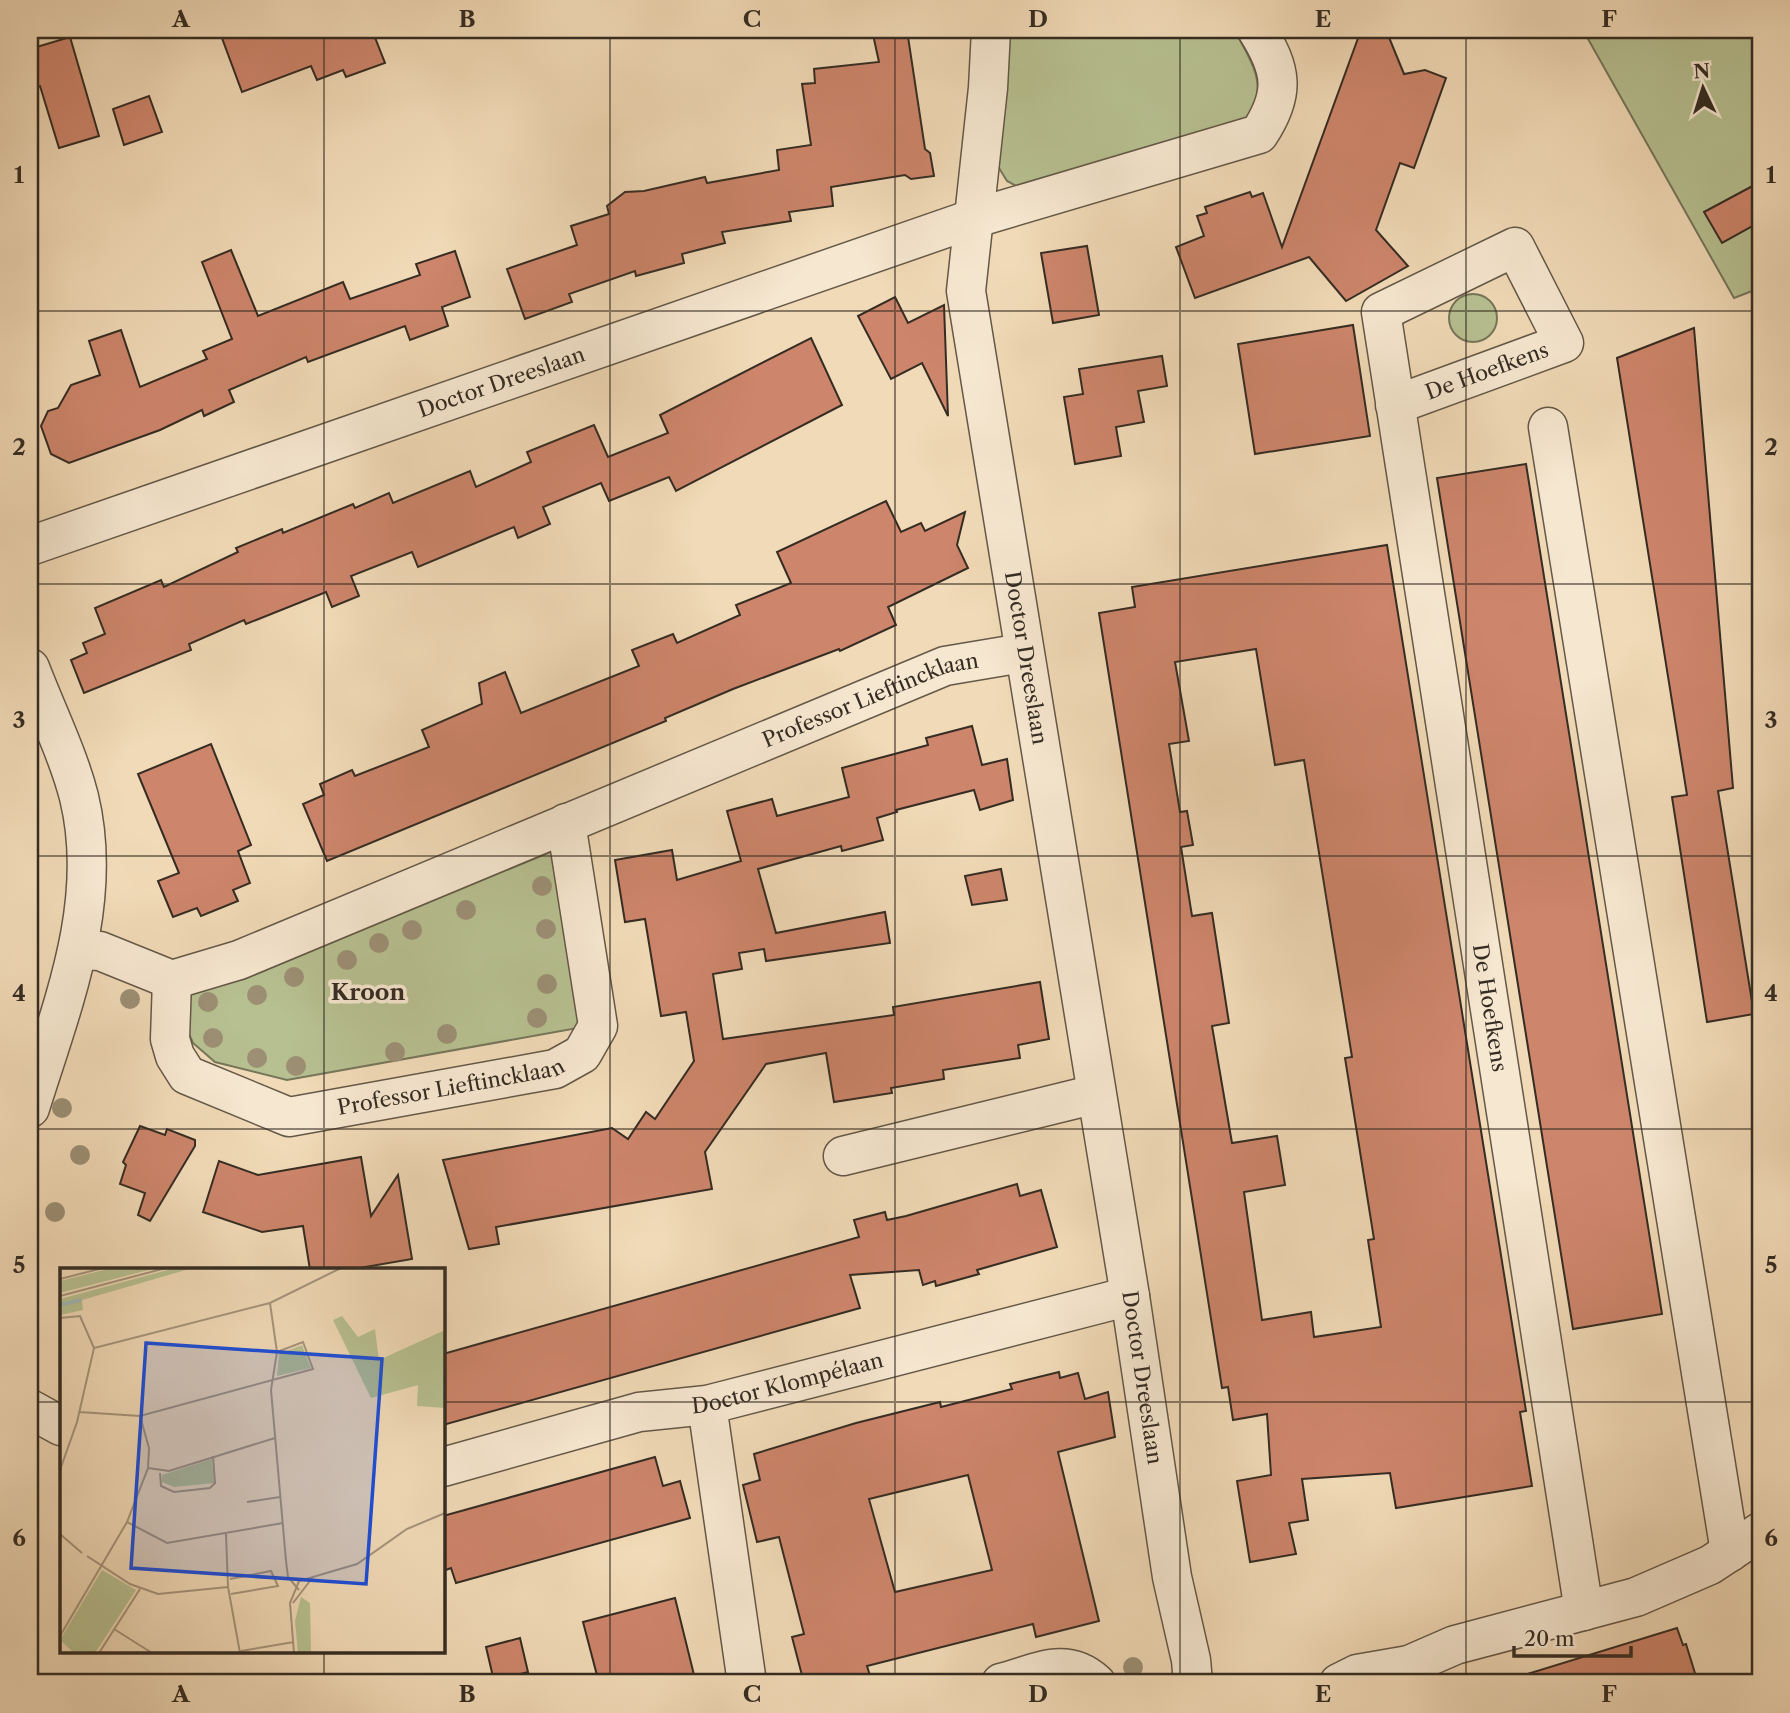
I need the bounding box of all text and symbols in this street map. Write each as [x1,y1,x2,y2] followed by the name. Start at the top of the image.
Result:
[171,5,191,33] text: A
[458,5,476,33] text: B
[743,5,761,33] text: C
[1028,5,1048,33] text: D
[1315,5,1331,33] text: E
[1601,5,1617,33] text: F
[1668,52,1738,122] north arrow
[1693,59,1711,84] text: N
[14,161,25,189] text: 1
[1766,161,1777,189] text: 1
[1422,337,1552,405] street label: De Hoefkens
[414,341,588,422] street label: Doctor Dreeslaan
[12,433,26,461] text: 2
[1764,433,1778,461] text: 2
[1000,569,1053,746] street label: Doctor Dreeslaan
[759,648,980,753] street label: Professor Lieftincklaan
[13,706,26,734] text: 3
[1765,706,1778,734] text: 3
[1468,942,1513,1074] street label: De Hoefkens
[331,978,405,1006] district label: Kroon
[12,979,26,1007] text: 4
[1764,979,1778,1007] text: 4
[335,1053,569,1120] street label: Professor Lieftincklaan
[13,1251,25,1279] text: 5
[1765,1251,1777,1279] text: 5
[60,1268,444,1654] inset map
[1117,1289,1168,1466] street label: Doctor Dreeslaan
[691,1347,886,1418] street label: Doctor Klompélaan
[12,1524,26,1552] text: 6
[1764,1524,1778,1552] text: 6
[1514,1615,1631,1659] scale bar
[1524,1626,1575,1651] text: 20 m
[171,1680,191,1708] text: A
[458,1680,476,1708] text: B
[743,1680,761,1708] text: C
[1028,1680,1048,1708] text: D
[1315,1680,1331,1708] text: E
[1601,1680,1617,1708] text: F

